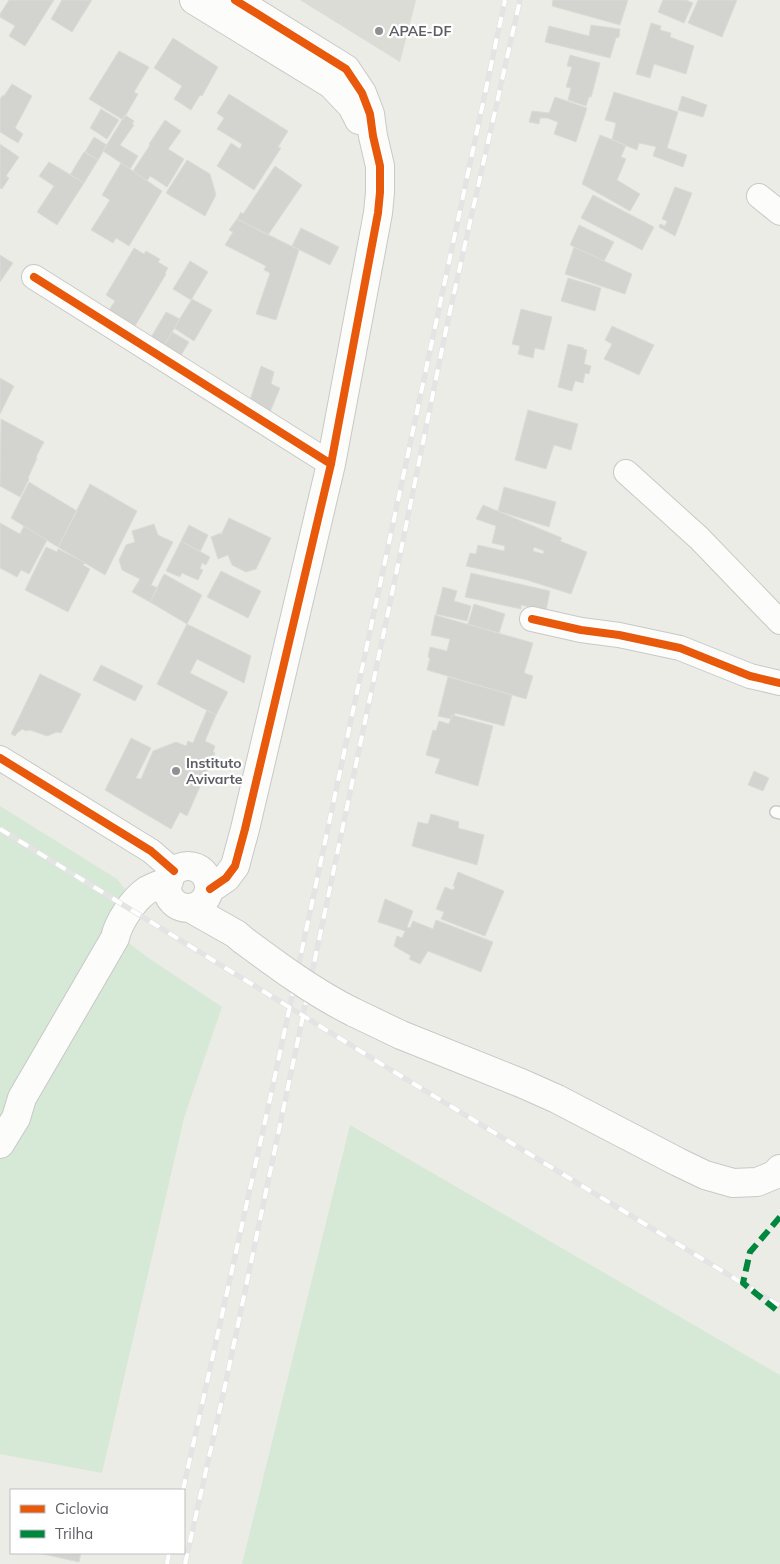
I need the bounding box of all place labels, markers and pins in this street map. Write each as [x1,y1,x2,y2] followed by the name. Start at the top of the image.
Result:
[389,22,451,40] place label: APAE-DF
[373,25,385,37] marker: APAE-DF
[186,754,243,788] place label: Instituto Avivarte
[170,765,182,777] marker: Instituto Avivarte

